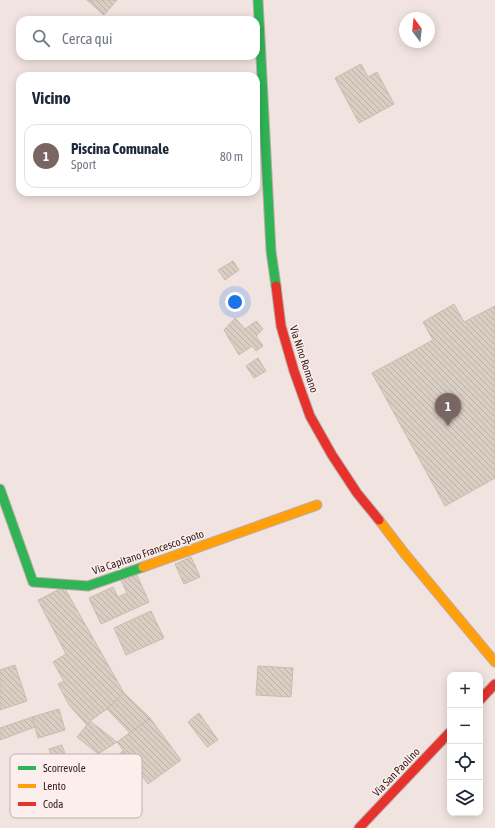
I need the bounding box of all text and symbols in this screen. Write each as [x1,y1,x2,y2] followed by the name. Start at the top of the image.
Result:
[399,12,435,48] north arrow
[16,16,260,60] search box
[30,27,52,49] icon: search
[62,30,112,47] text: Cerca qui
[32,88,71,108] text: Vicino
[71,140,169,157] text: Piscina Comunale
[43,149,49,164] text: 1
[220,149,243,164] text: 80 m
[71,157,96,172] text: Sport
[225,292,245,312] your location
[288,324,320,394] street label: Via Nino Romano
[435,393,461,426] pin: 1
[91,527,205,577] street label: Via Capitano Francesco Spoto
[447,672,483,816] map controls
[447,672,483,708] button: +
[447,708,483,744] button: −
[447,744,483,780] button: locate
[370,745,422,799] street label: Via San Paolino
[10,754,142,818] legend
[43,762,86,774] text: Scorrevole
[43,780,66,792] text: Lento
[447,780,483,816] button: layers
[43,798,63,810] text: Coda

